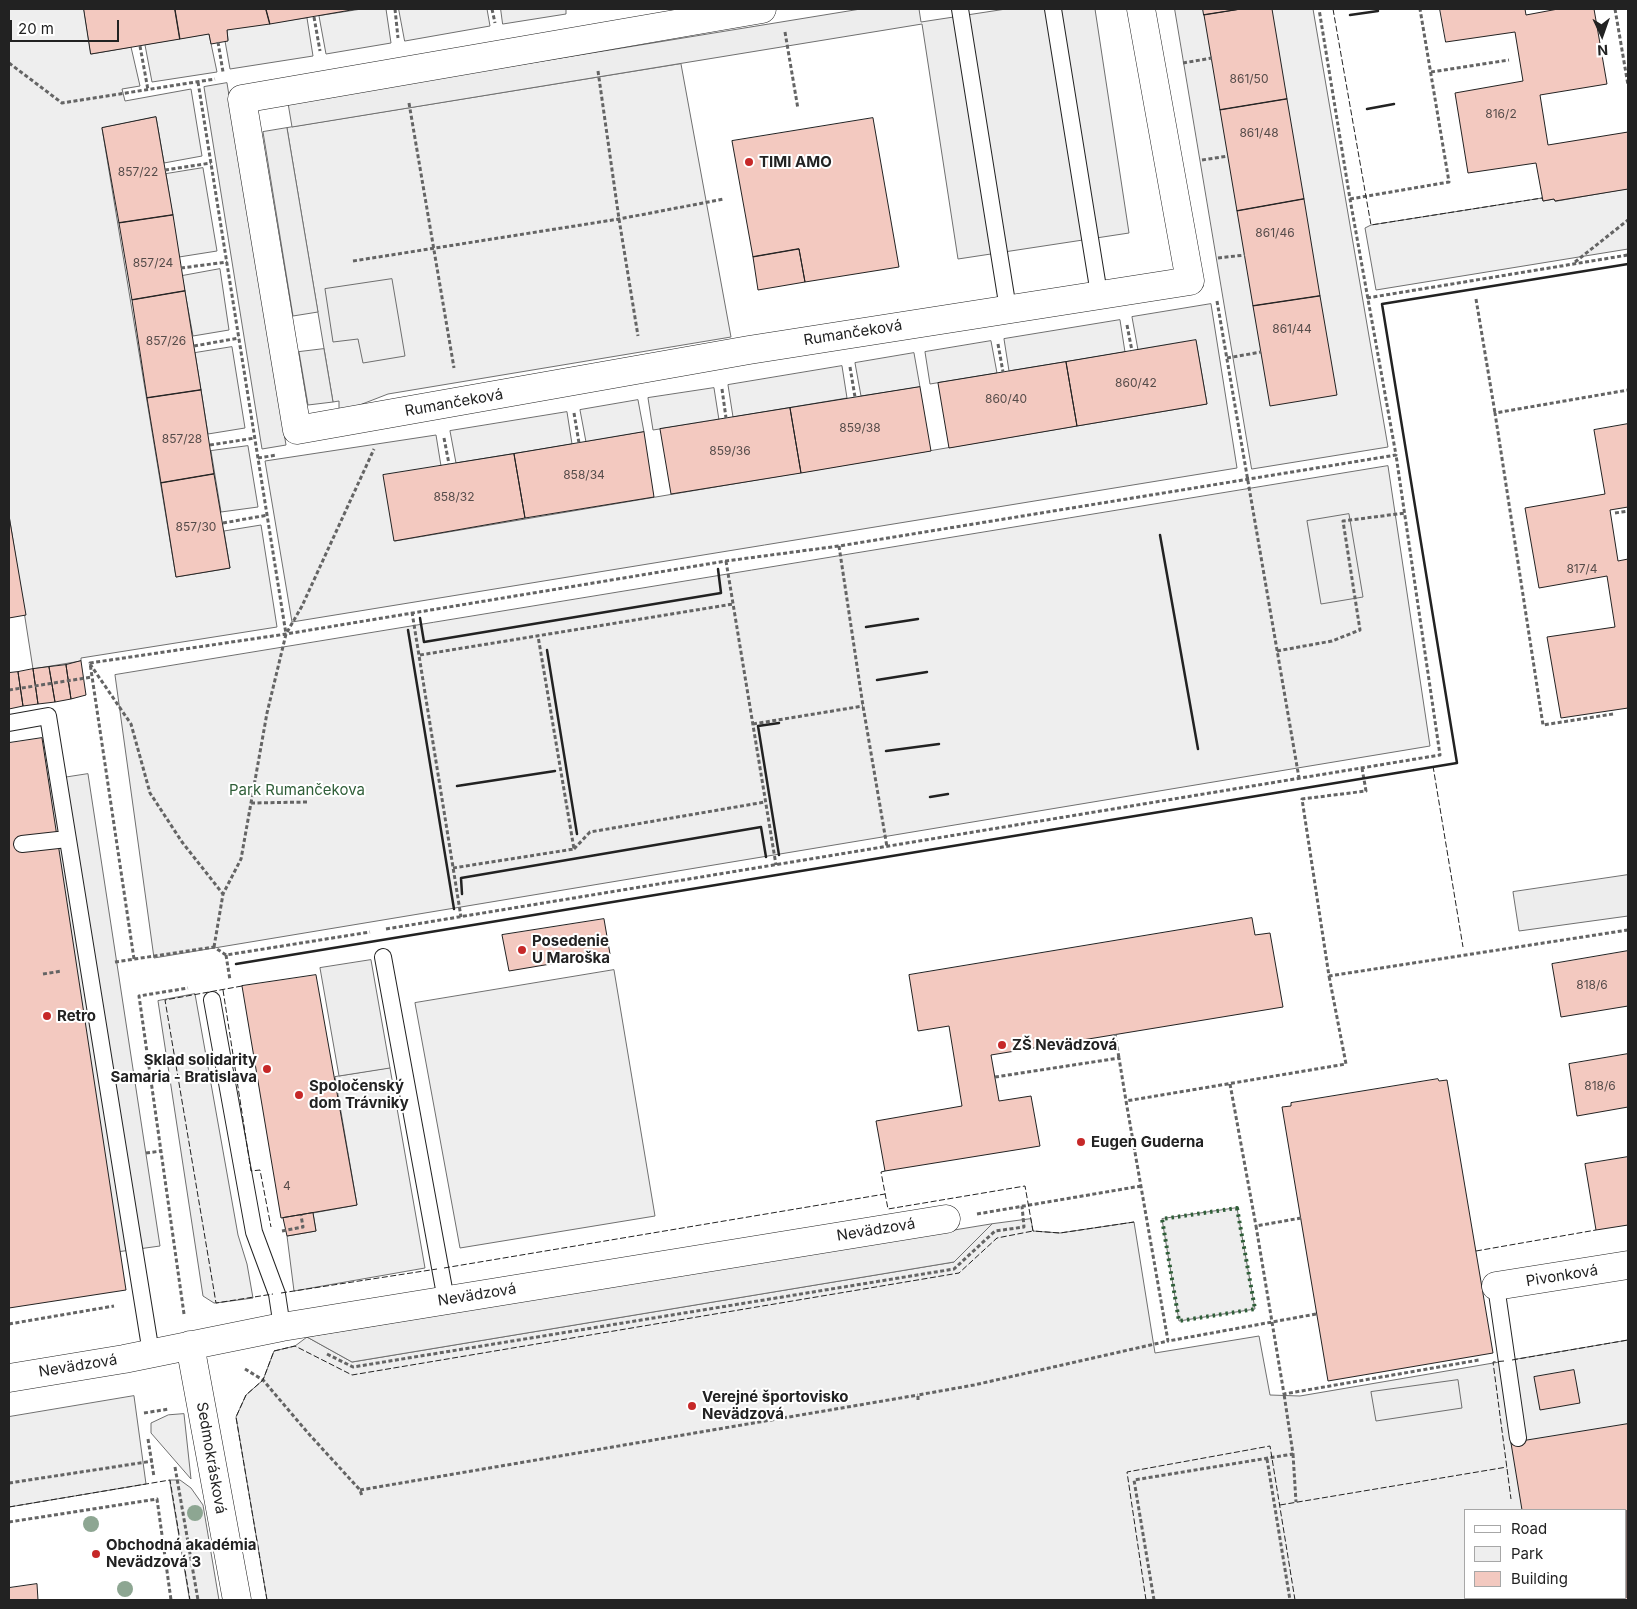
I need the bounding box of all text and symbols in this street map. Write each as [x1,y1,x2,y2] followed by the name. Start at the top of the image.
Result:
[12,10,121,42] scale bar
[1577,10,1627,60] north arrow
[18,19,54,38] text: 20 m
[1597,42,1609,59] text: N
[1230,72,1268,86] house number: 861/50
[1485,107,1517,121] house number: 816/2
[1239,126,1279,140] house number: 861/48
[759,153,832,171] place label: TIMI AMO
[743,156,755,168] marker: TIMI AMO
[118,165,158,179] house number: 857/22
[1255,226,1295,240] house number: 861/46
[133,256,173,270] house number: 857/24
[802,316,904,350] street label: Rumančeková
[1272,322,1312,336] house number: 861/44
[146,334,186,348] house number: 857/26
[1115,376,1157,390] house number: 860/42
[403,385,505,421] street label: Rumančeková
[985,392,1027,406] house number: 860/40
[839,421,881,435] house number: 859/38
[162,432,202,446] house number: 857/28
[709,444,751,458] house number: 859/36
[563,468,605,482] house number: 858/34
[433,490,475,504] house number: 858/32
[176,520,216,534] house number: 857/30
[1566,562,1598,576] house number: 817/4
[229,781,365,799] park label: Park Rumančekova
[532,932,610,967] place label: Posedenie U Maroška
[516,944,528,956] marker: Posedenie U Maroška
[1576,978,1608,992] house number: 818/6
[57,1007,96,1025] place label: Retro
[41,1010,53,1022] marker: Retro
[1012,1036,1117,1054] place label: ZŠ Nevädzová
[996,1039,1008,1051] marker: ZŠ Nevädzová
[110,1051,257,1086] place label: Sklad solidarity Samaria - Bratislava
[261,1063,273,1075] marker: Sklad solidarity Samaria - Bratislava
[309,1077,409,1112] place label: Spoločenský dom Trávniky
[1584,1079,1616,1093] house number: 818/6
[293,1089,305,1101] marker: Spoločenský dom Trávniky
[1091,1133,1204,1151] place label: Eugen Guderna
[1075,1136,1087,1148] marker: Eugen Guderna
[283,1179,291,1193] house number: 4
[835,1215,917,1245] street label: Nevädzová
[1525,1261,1599,1291] street label: Pivonková
[436,1280,518,1310] street label: Nevädzová
[37,1351,119,1381] street label: Nevädzová
[702,1388,849,1423] place label: Verejné športovisko Nevädzová
[686,1400,698,1412] marker: Verejné športovisko Nevädzová
[192,1401,230,1515] street label: Sedmokrásková
[1464,1509,1627,1599] legend
[1511,1519,1547,1538] text: Road
[106,1536,256,1571] place label: Obchodná akadémia Nevädzová 3
[1511,1544,1543,1563] text: Park
[90,1548,102,1560] marker: Obchodná akadémia Nevädzová 3
[1511,1569,1568,1588] text: Building

